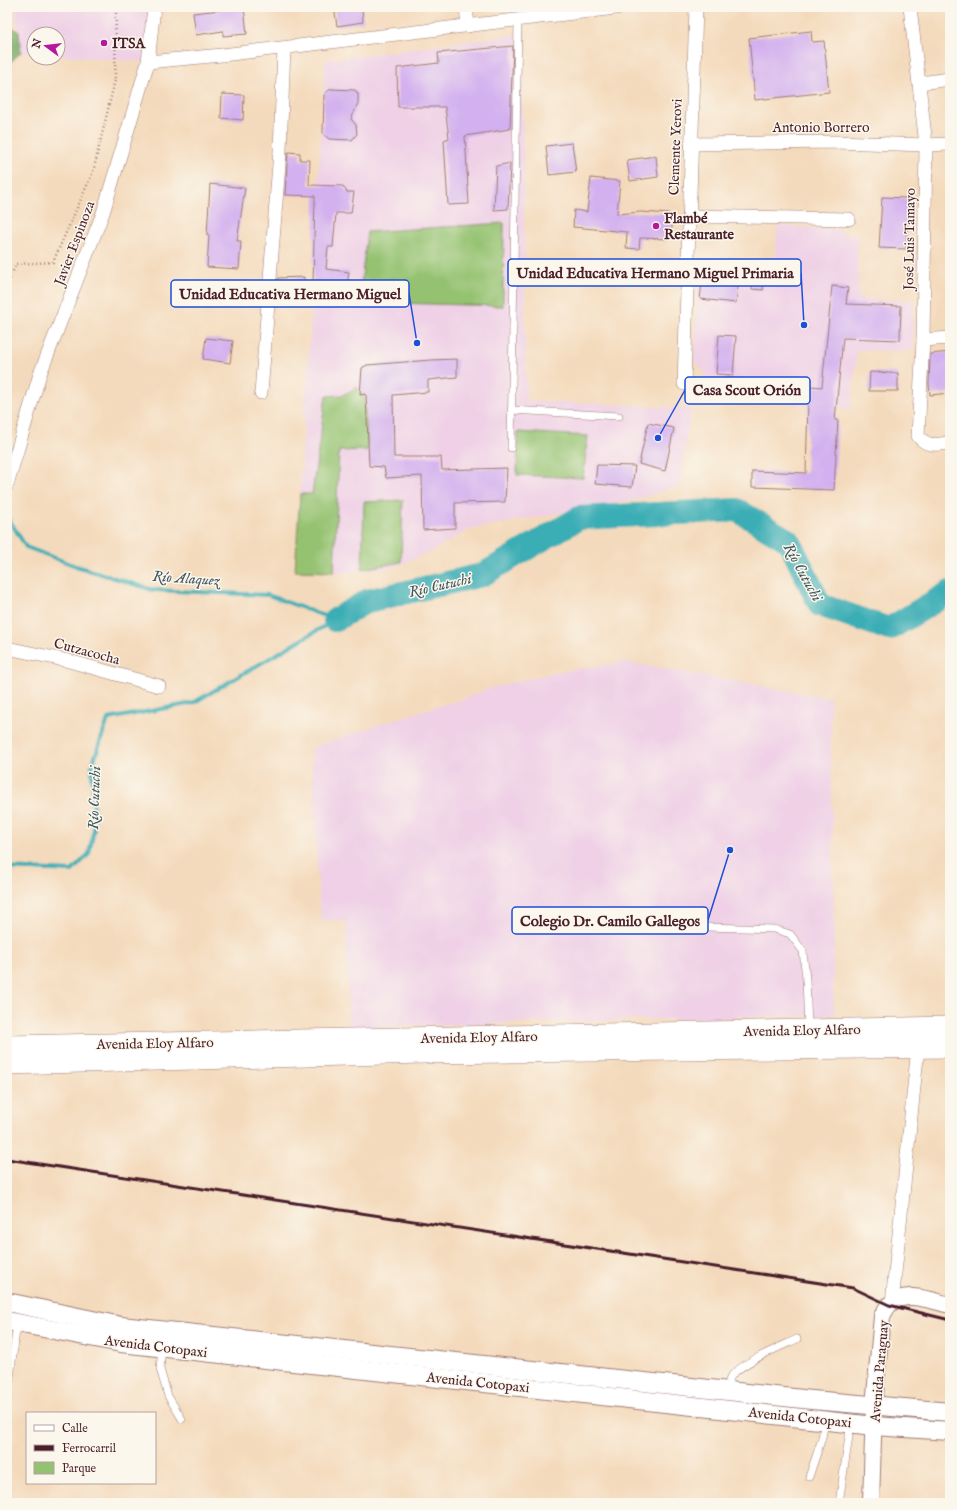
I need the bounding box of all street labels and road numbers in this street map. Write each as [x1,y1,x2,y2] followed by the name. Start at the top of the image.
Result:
[665,98,687,196] street label: Clemente Yerovi
[771,119,870,137] street label: Antonio Borrero
[900,187,920,292] street label: José Luis Tamayo
[50,198,100,290] street label: Javier Espinoza
[52,635,123,670] street label: Cutzacocha
[742,1021,861,1041] street label: Avenida Eloy Alfaro
[419,1028,538,1048] street label: Avenida Eloy Alfaro
[95,1034,214,1054] street label: Avenida Eloy Alfaro
[866,1319,893,1424] street label: Avenida Paraguay
[102,1332,209,1362] street label: Avenida Cotopaxi
[424,1369,531,1397] street label: Avenida Cotopaxi
[746,1404,853,1432] street label: Avenida Cotopaxi

